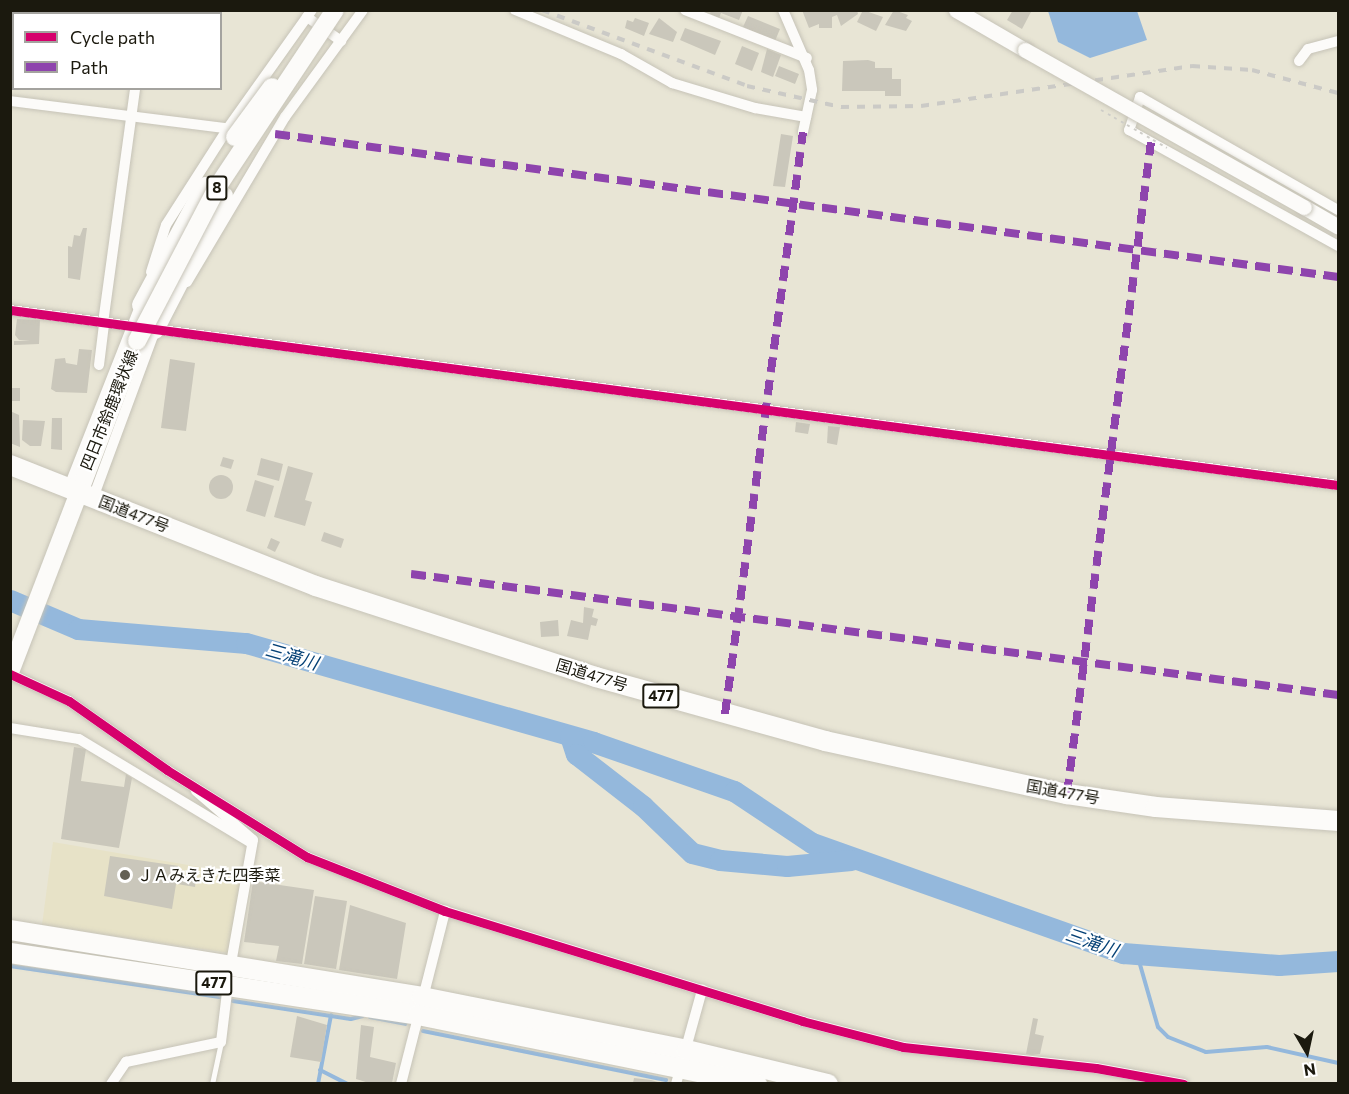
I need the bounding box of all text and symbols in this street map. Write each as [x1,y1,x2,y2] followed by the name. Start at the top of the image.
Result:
[12,12,222,90] legend
[70,26,155,48] text: Cycle path
[70,56,108,78] text: Path
[205,176,229,200] road number: 8
[76,347,142,473] street label: 四日市鈴鹿環状線
[96,492,172,536] street label: 国道477号
[263,638,321,674] water label: 三滝川
[554,655,630,695] street label: 国道477号
[642,684,680,708] road number: 477
[1025,776,1101,808] street label: 国道477号
[137,865,281,885] place label: ＪＡみえきた四季菜
[118,868,132,882] marker: ＪＡみえきた四季菜
[1063,923,1121,961] water label: 三滝川
[194,971,234,995] road number: 477
[1277,1022,1337,1082] north arrow
[1302,1060,1317,1081] text: N

